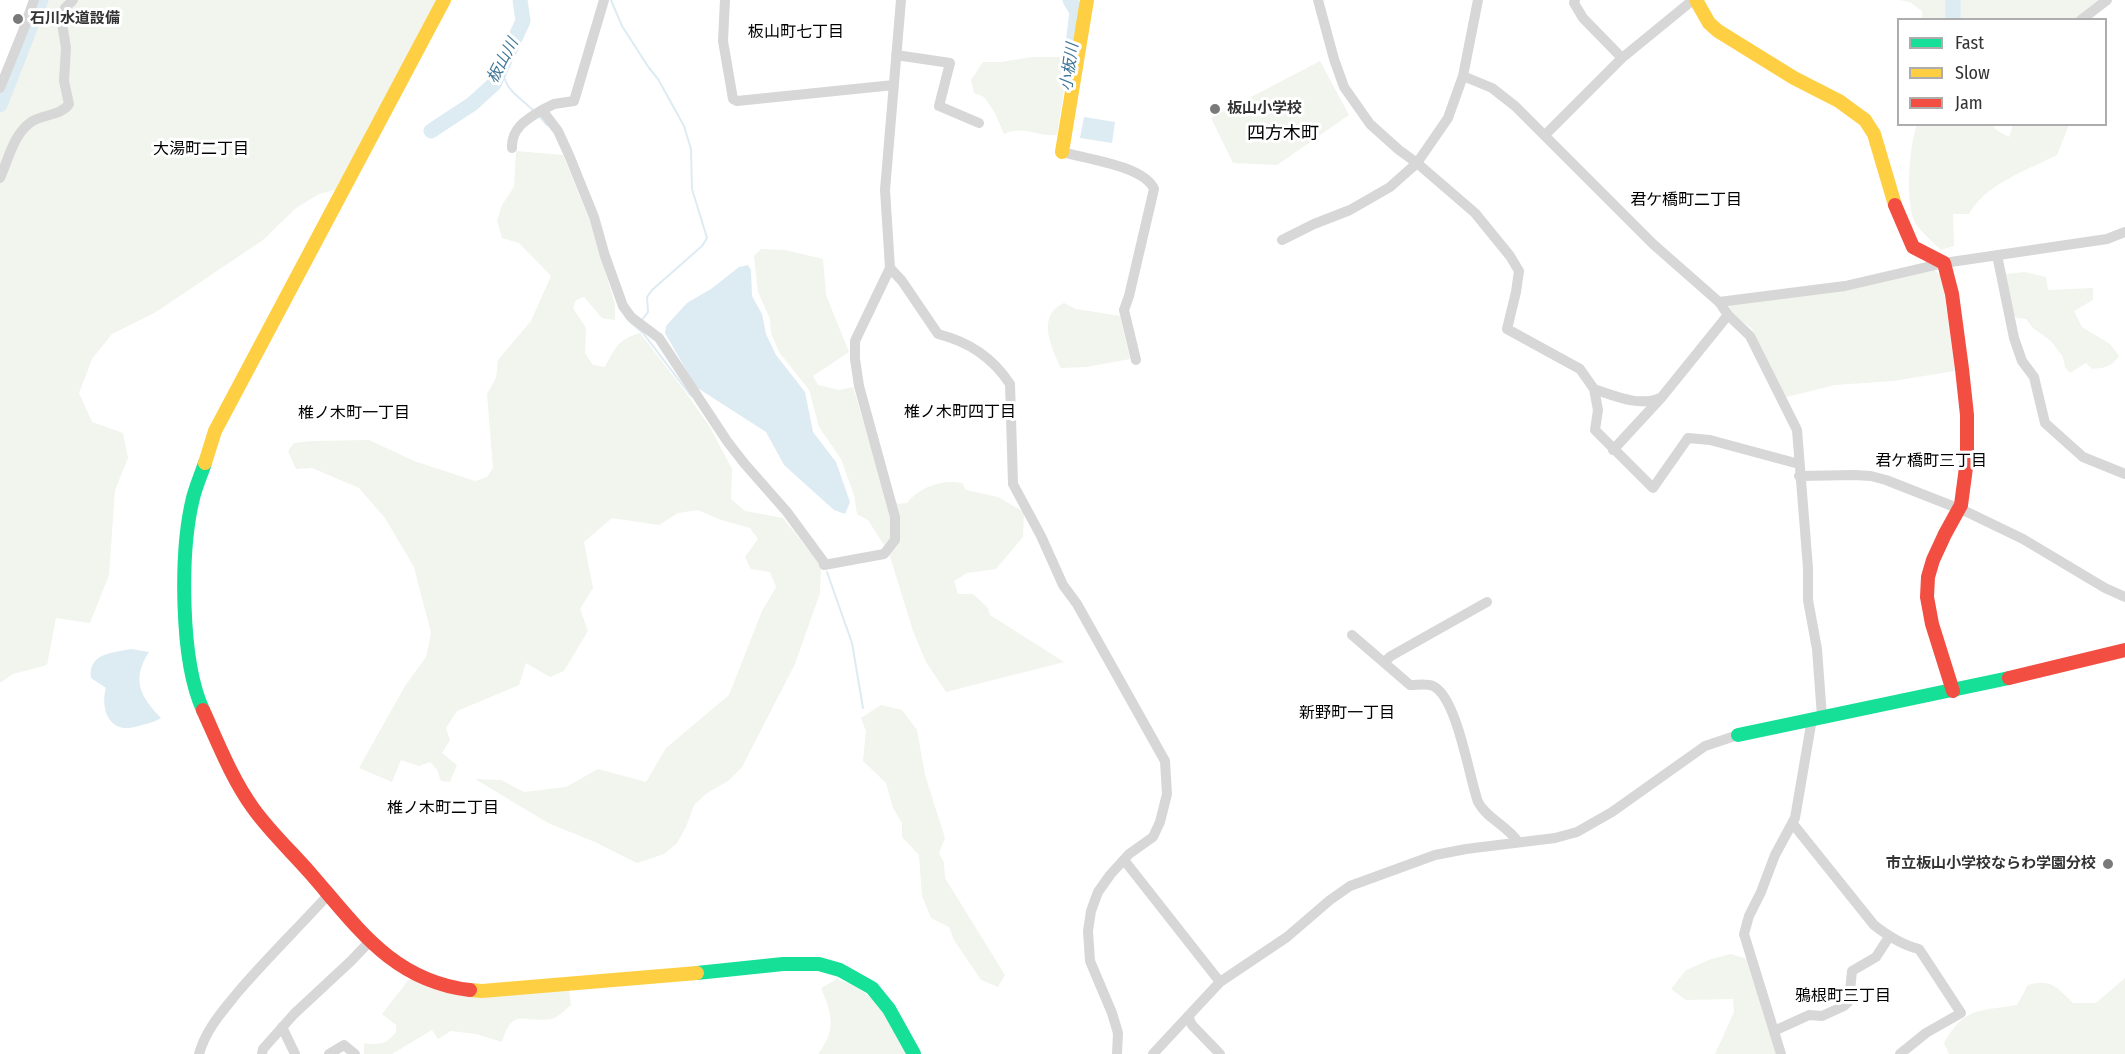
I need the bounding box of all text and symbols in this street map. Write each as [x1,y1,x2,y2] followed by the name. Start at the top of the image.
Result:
[30,10,120,28] place label: 石川水道設備
[11,12,25,26] marker: 石川水道設備
[1897,18,2107,126] legend
[748,23,844,43] district label: 板山町七丁目
[1955,32,1984,54] text: Fast
[483,35,523,87] water label: 板山川
[1057,42,1083,92] water label: 小板川
[1955,62,1990,84] text: Slow
[1955,92,1983,114] text: Jam
[1227,100,1302,118] place label: 板山小学校
[1208,102,1222,116] marker: 板山小学校
[1247,123,1319,145] district label: 四方木町
[153,140,249,160] district label: 大湯町二丁目
[1630,191,1742,211] district label: 君ケ橋町二丁目
[904,403,1016,423] district label: 椎ノ木町四丁目
[298,404,410,424] district label: 椎ノ木町一丁目
[1875,452,1987,472] district label: 君ケ橋町三丁目
[1299,704,1395,724] district label: 新野町一丁目
[387,799,499,819] district label: 椎ノ木町二丁目
[1886,855,2096,873] place label: 市立板山小学校ならわ学園分校
[2101,857,2115,871] marker: 市立板山小学校ならわ学園分校
[1795,987,1891,1007] district label: 鴉根町三丁目

